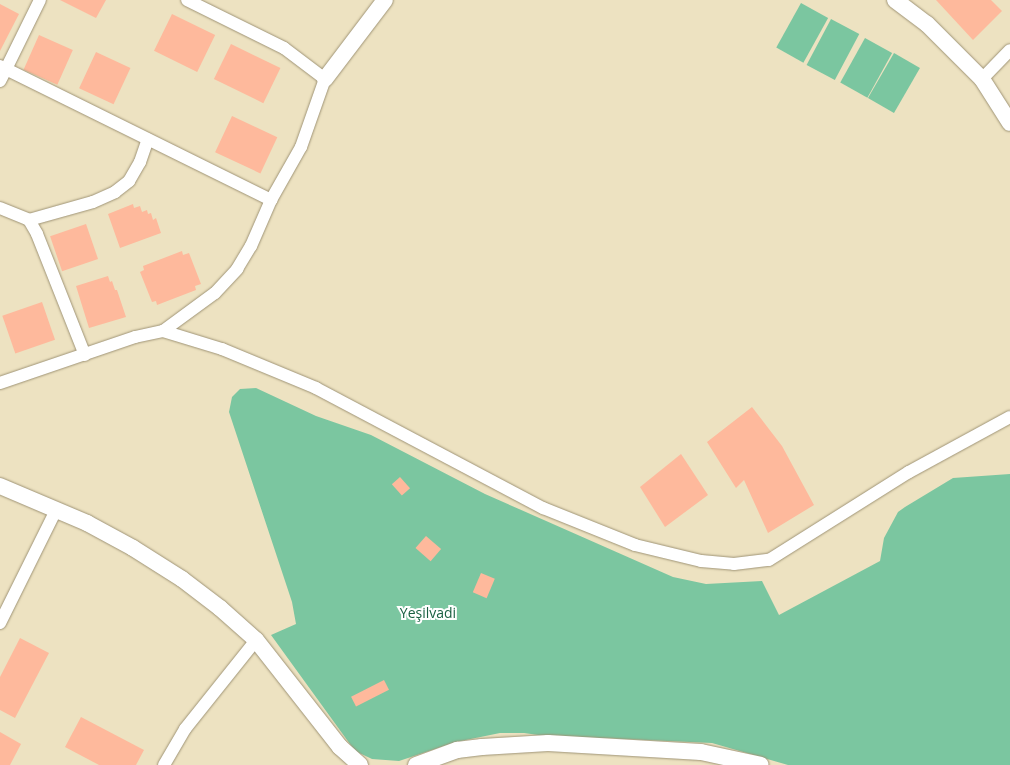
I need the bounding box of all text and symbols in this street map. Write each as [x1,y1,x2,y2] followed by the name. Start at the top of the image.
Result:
[400,605,456,621] park label: Yeşilvadi

